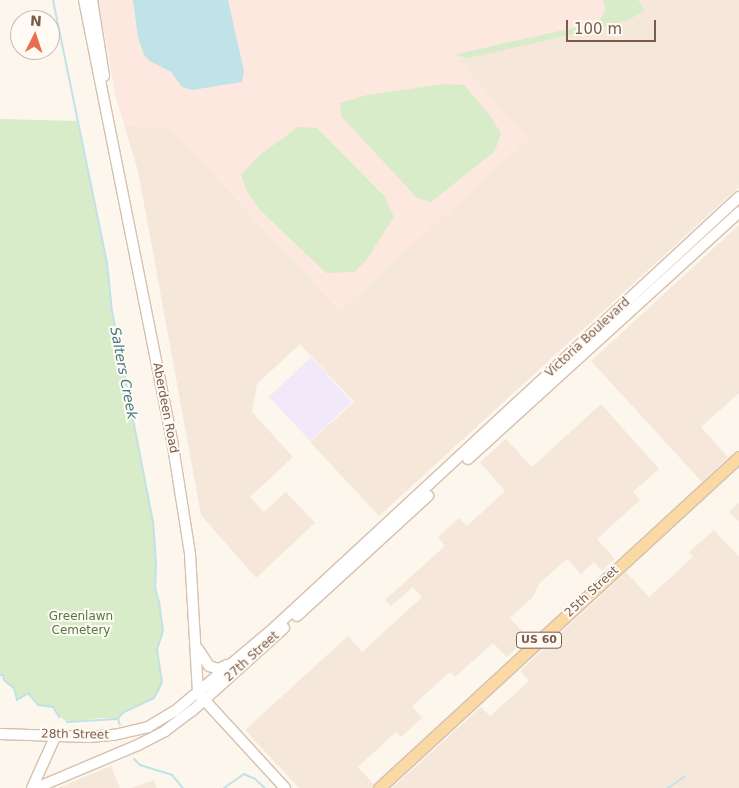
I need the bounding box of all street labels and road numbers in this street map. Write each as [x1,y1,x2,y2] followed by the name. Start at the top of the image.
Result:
[543,295,633,381] street label: Victoria Boulevard
[149,362,181,454] street label: Aberdeen Road
[562,564,622,620] street label: 25th Street
[222,629,282,685] street label: 27th Street
[515,632,563,648] road number: US 60
[41,727,109,743] street label: 28th Street

